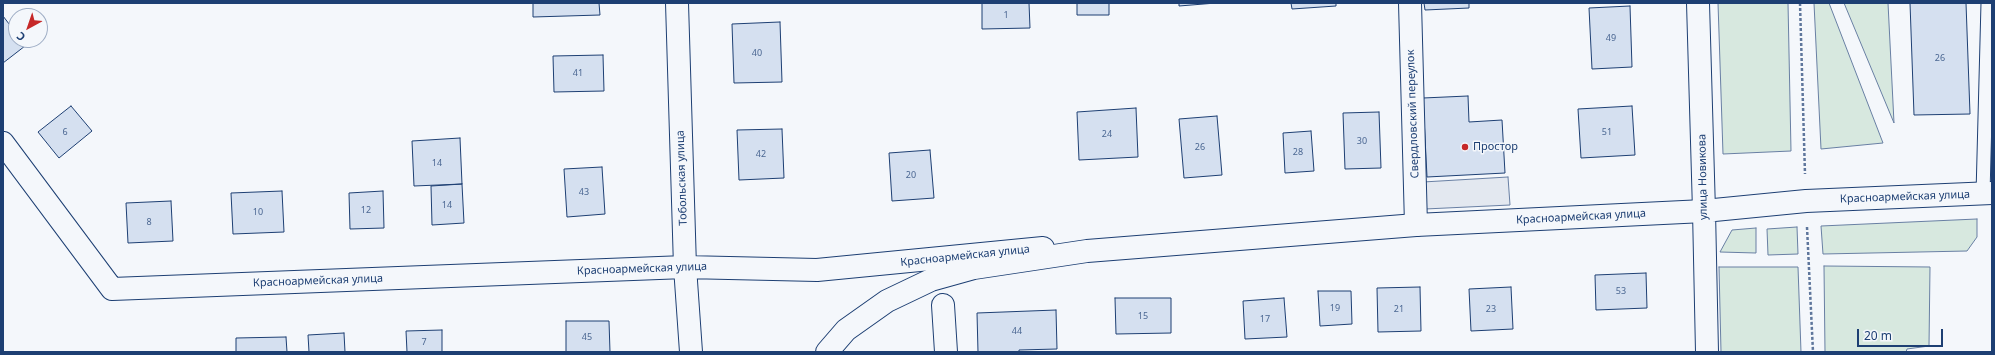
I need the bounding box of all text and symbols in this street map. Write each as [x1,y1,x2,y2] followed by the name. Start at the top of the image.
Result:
[8,8,48,48] north arrow
[1003,10,1009,20] house number: 1
[13,29,28,45] text: С
[1606,33,1616,43] house number: 49
[752,48,762,58] house number: 40
[1404,49,1422,179] street label: Свердловский переулок
[1935,53,1945,63] house number: 26
[573,68,583,78] house number: 41
[62,127,68,137] house number: 6
[1602,127,1612,137] house number: 51
[1102,129,1112,139] house number: 24
[674,130,690,226] street label: Тобольская улица
[1696,134,1710,220] street label: улица Новикова
[1357,136,1367,146] house number: 30
[1473,140,1518,154] place label: Простор
[1195,142,1205,152] house number: 26
[1460,142,1470,152] marker: Простор
[1293,147,1303,157] house number: 28
[756,149,766,159] house number: 42
[432,158,442,168] house number: 14
[906,170,916,180] house number: 20
[579,187,589,197] house number: 43
[1840,188,1970,206] street label: Красноармейская улица
[442,200,452,210] house number: 14
[361,205,371,215] house number: 12
[253,207,263,217] house number: 10
[1516,207,1646,227] street label: Красноармейская улица
[146,217,152,227] house number: 8
[900,243,1030,269] street label: Красноармейская улица
[577,260,707,278] street label: Красноармейская улица
[253,272,383,290] street label: Красноармейская улица
[1616,286,1626,296] house number: 53
[1330,303,1340,313] house number: 19
[1394,304,1404,314] house number: 21
[1486,304,1496,314] house number: 23
[1138,311,1148,321] house number: 15
[1260,314,1270,324] house number: 17
[1859,321,1945,347] scale bar
[1012,326,1022,336] house number: 44
[1864,327,1892,344] text: 20 m
[582,332,592,342] house number: 45
[421,337,427,347] house number: 7

